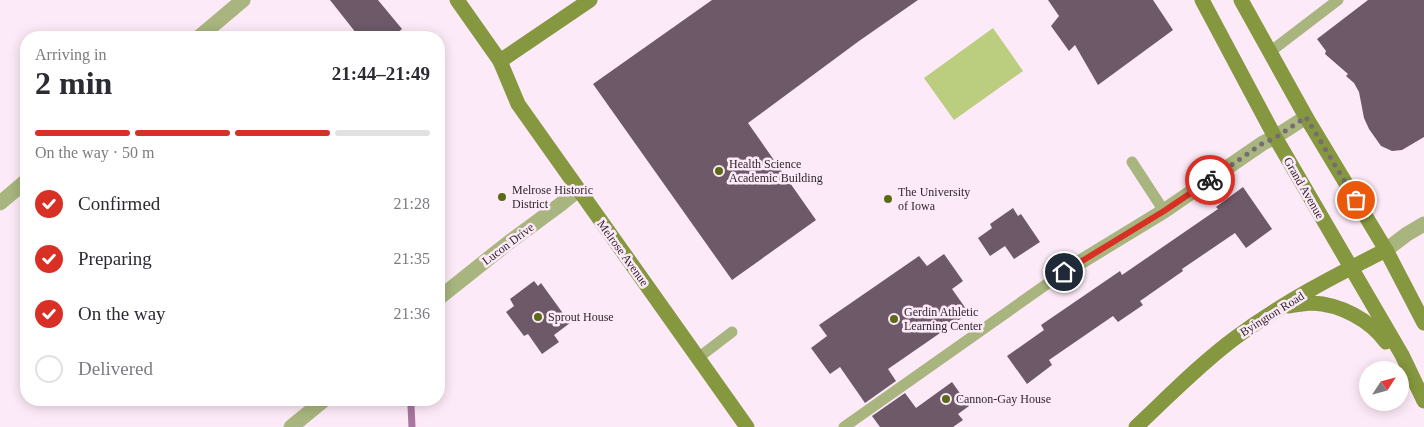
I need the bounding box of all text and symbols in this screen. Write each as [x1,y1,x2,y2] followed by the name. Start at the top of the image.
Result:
[35,46,107,63] text: Arriving in
[332,63,430,84] text: 21:44–21:49
[35,65,112,101] text: 2 min
[35,144,155,161] text: On the way · 50 m
[1185,155,1235,205] courier
[1281,155,1327,221] street label: Grand Avenue
[729,157,823,185] place label: Health Science Academic Building
[713,165,725,177] marker: Health Science Academic Building
[1196,166,1224,194] icon: bike
[1335,179,1377,221] pin
[512,183,593,211] place label: Melrose Historic District
[898,185,970,213] place label: The University of Iowa
[1342,186,1370,214] icon: bag
[35,190,63,218] icon: check
[496,191,508,203] marker: Melrose Historic District
[78,193,160,214] text: Confirmed
[882,193,894,205] marker: The University of Iowa
[394,195,430,212] text: 21:28
[594,217,652,289] street label: Melrose Avenue
[479,220,537,268] street label: Lucon Drive
[35,245,63,273] icon: check
[78,248,152,269] text: Preparing
[394,250,430,267] text: 21:35
[1043,251,1085,293] pin
[1050,258,1078,286] icon: home
[1237,289,1307,339] street label: Byington Road
[35,300,63,328] icon: check
[78,303,166,324] text: On the way
[394,305,430,322] text: 21:36
[904,305,982,333] place label: Gerdin Athletic Learning Center
[548,310,614,324] place label: Sprout House
[532,311,544,323] marker: Sprout House
[888,313,900,325] marker: Gerdin Athletic Learning Center
[78,358,153,379] text: Delivered
[1359,361,1409,411] north arrow
[1359,361,1409,411] map controls
[956,392,1051,406] place label: Cannon-Gay House
[940,393,952,405] marker: Cannon-Gay House

